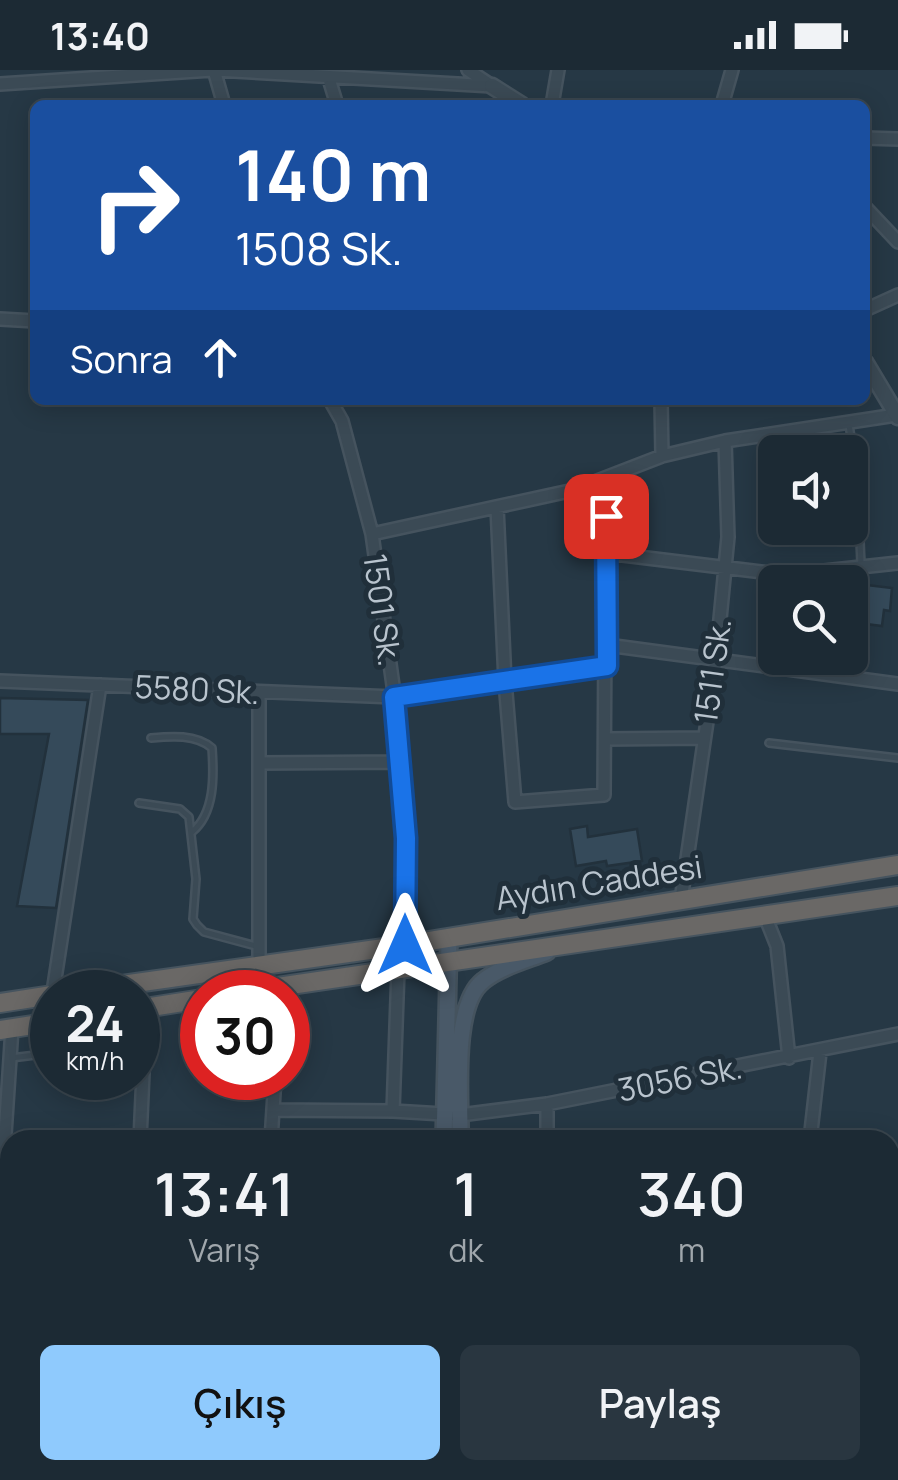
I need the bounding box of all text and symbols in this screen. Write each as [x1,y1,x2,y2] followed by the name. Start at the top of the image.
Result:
[50,9,150,61] text: 13:40
[235,126,431,222] text: 140 m
[70,140,200,270] icon: right
[235,217,403,279] text: 1508 Sk.
[193,330,248,385] icon: ahead
[70,332,173,384] text: Sonra
[758,435,868,675] map controls
[758,435,868,545] button: sound
[564,474,649,559] pin
[579,489,634,544] icon: arrive
[353,551,413,669] street label: 1501 Sk.
[758,565,868,675] button: search
[683,615,741,726] street label: 1511 Sk.
[133,664,261,714] street label: 5580 Sk.
[493,844,705,920] street label: Aydın Caddesi
[353,893,457,997] position arrow
[180,970,310,1100] speed limit sign: 30
[65,989,125,1057] text: 24
[66,1043,124,1078] text: km/h
[614,1044,746,1112] street label: 3056 Sk.
[154,1152,295,1234] text: 13:41
[453,1152,479,1234] text: 1
[637,1152,746,1234] text: 340
[188,1228,260,1272] text: Varış
[448,1228,483,1272] text: dk
[678,1228,705,1272] text: m
[40,1345,440,1460] button: Çıkış
[460,1345,860,1460] button: Paylaş

